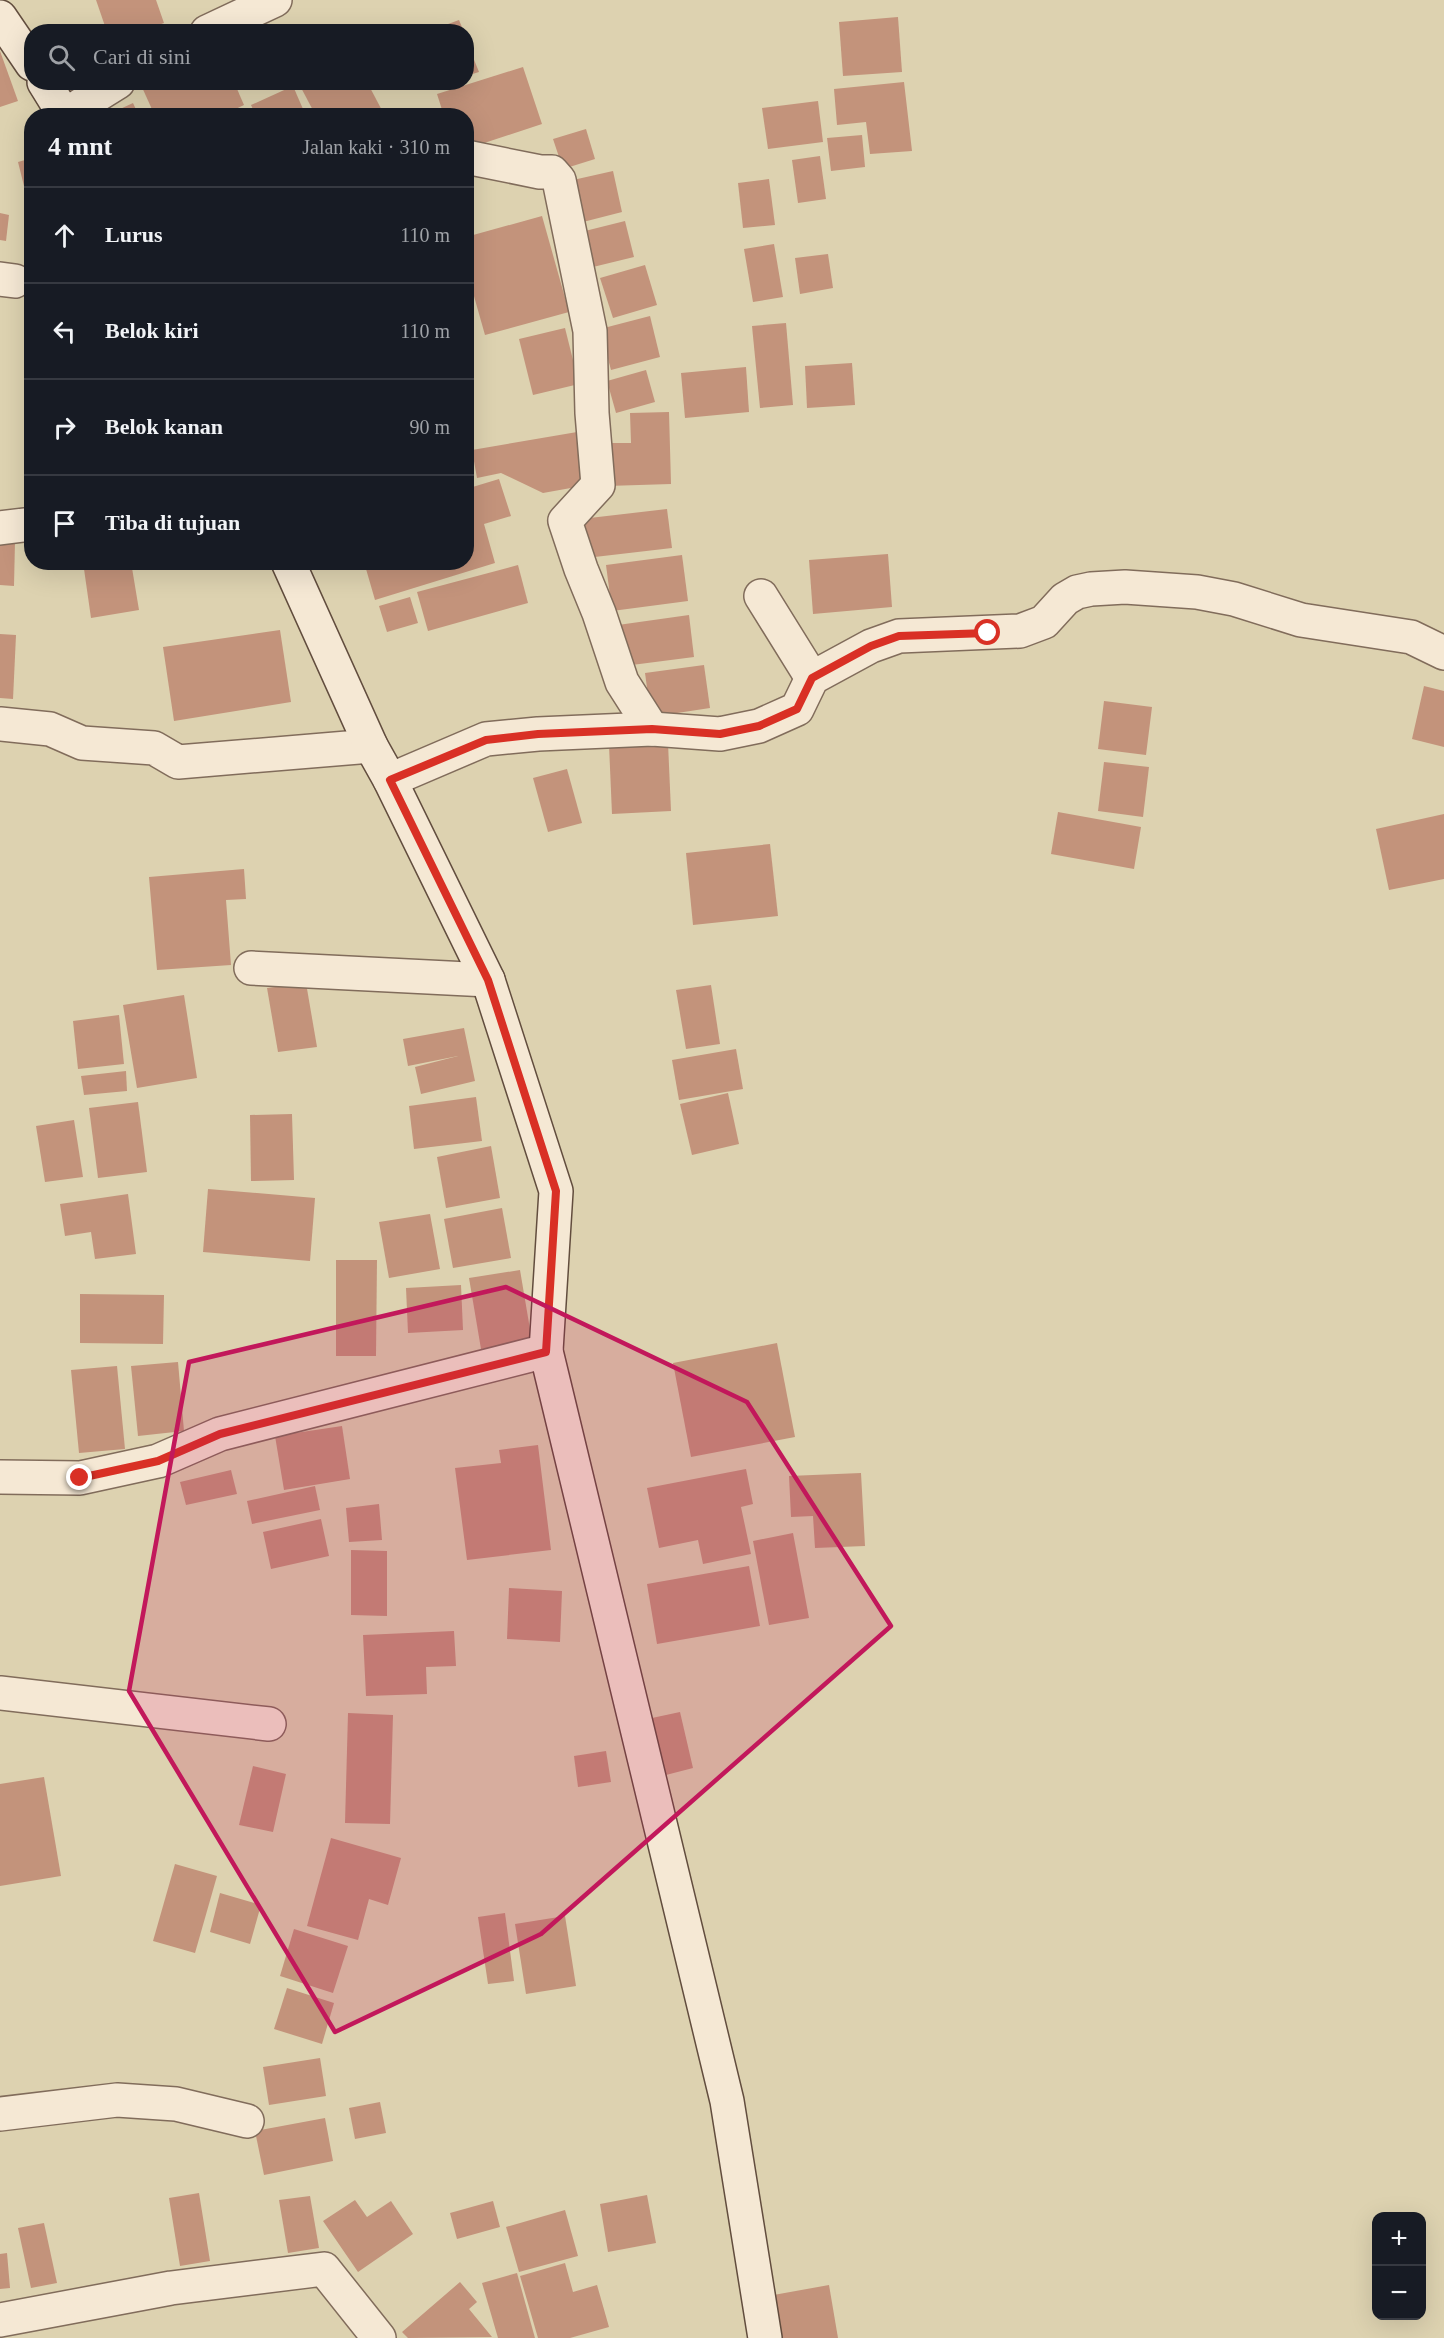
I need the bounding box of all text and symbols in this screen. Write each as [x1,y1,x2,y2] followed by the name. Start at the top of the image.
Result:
[24,24,474,90] search box
[45,41,78,74] icon: search
[93,44,191,69] text: Cari di sini
[48,132,112,161] text: 4 mnt
[302,136,450,158] text: Jalan kaki · 310 m
[48,219,81,252] icon: ahead
[105,222,162,247] text: Lurus
[400,224,450,246] text: 110 m
[48,315,81,348] icon: left
[105,318,199,343] text: Belok kiri
[400,320,450,342] text: 110 m
[48,411,81,444] icon: right
[105,414,223,439] text: Belok kanan
[409,416,450,438] text: 90 m
[48,507,81,540] icon: arrive
[105,510,240,535] text: Tiba di tujuan
[974,619,1000,645] route start
[66,1464,92,1490] route end
[1372,2212,1426,2320] map controls
[1372,2212,1426,2266] button: +
[1372,2266,1426,2320] button: −

